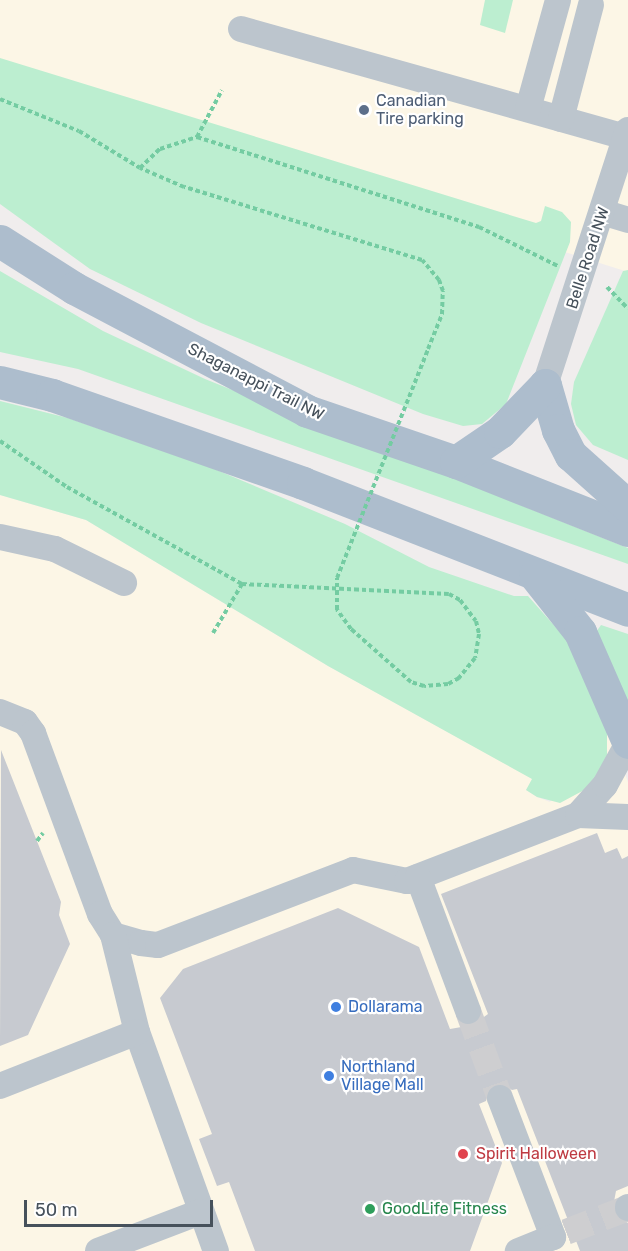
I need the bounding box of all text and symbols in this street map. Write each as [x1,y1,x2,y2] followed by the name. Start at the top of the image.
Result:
[376,91,464,129] place label: Canadian Tire parking
[357,103,371,117] marker: Canadian Tire parking
[562,205,614,311] street label: Belle Road NW
[185,339,327,425] street label: Shaganappi Trail NW
[348,997,423,1017] place label: Dollarama
[329,1000,343,1014] marker: Dollarama
[341,1057,424,1095] place label: Northland Village Mall
[322,1069,336,1083] marker: Northland Village Mall
[476,1144,597,1164] place label: Spirit Halloween
[454,1145,472,1163] marker: Spirit Halloween
[27,1188,216,1226] scale bar
[35,1199,78,1221] text: 50 m
[382,1199,507,1219] place label: GoodLife Fitness
[363,1202,377,1216] marker: GoodLife Fitness

